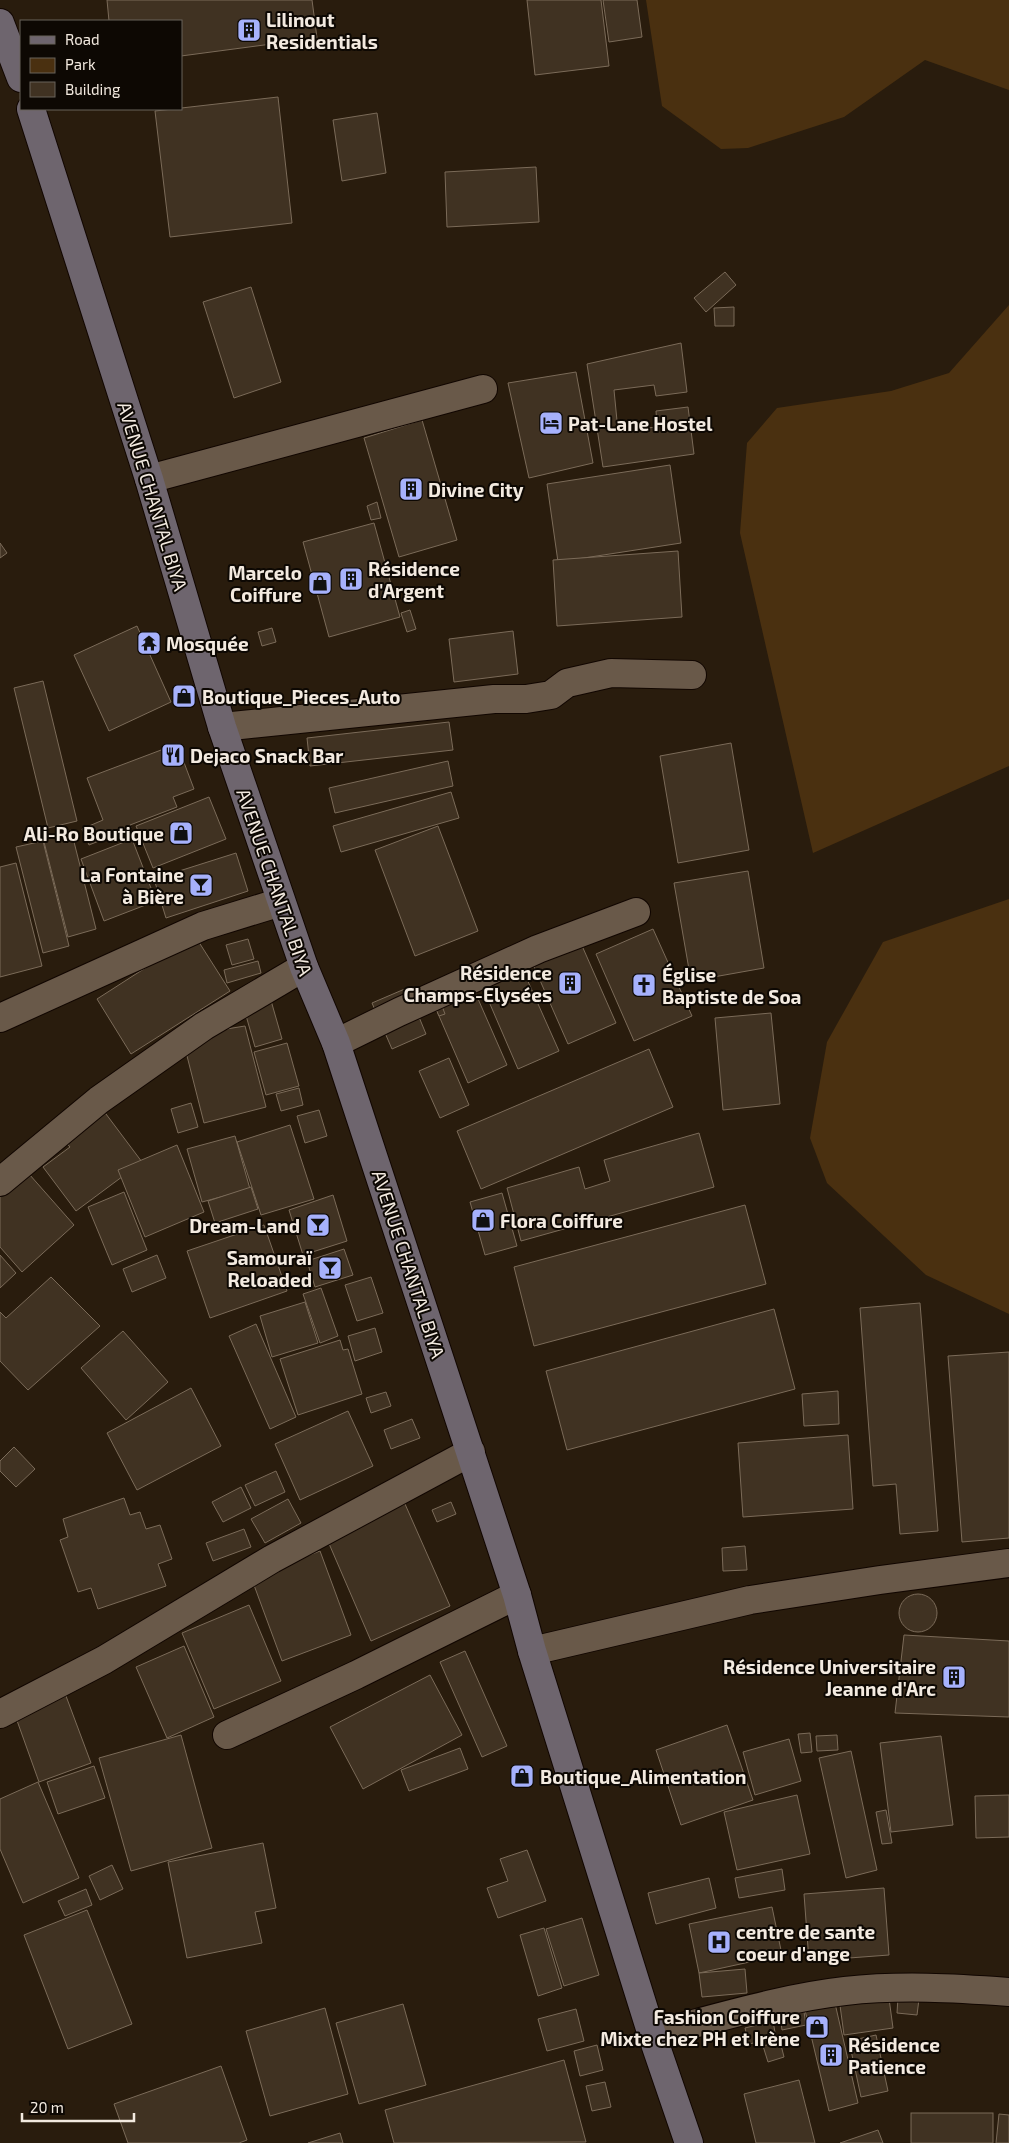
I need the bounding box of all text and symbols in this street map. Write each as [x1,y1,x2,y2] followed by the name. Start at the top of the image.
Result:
[266,8,378,53] place label: Lilinout Residentials
[236,17,262,43] building icon: Lilinout Residentials
[20,20,182,110] legend
[65,30,100,48] text: Road
[65,55,96,73] text: Park
[65,80,121,98] text: Building
[113,399,193,594] street label: AVENUE CHANTAL BIYA
[538,410,564,436] hotel icon: Pat-Lane Hostel
[568,412,713,435] place label: Pat-Lane Hostel
[398,476,424,502] building icon: Divine City
[428,478,524,502] place label: Divine City
[368,557,460,602] place label: Résidence d'Argent
[228,561,302,606] place label: Marcelo Coiffure
[338,566,364,592] building icon: Résidence d'Argent
[307,570,333,596] shop icon: Marcelo Coiffure
[136,630,162,656] temple icon: Mosquée
[166,632,249,655] place label: Mosquée
[171,683,197,709] shop icon: Boutique_Pieces_Auto
[202,685,401,708] place label: Boutique_Pieces_Auto
[160,742,186,768] restaurant icon: Dejaco Snack Bar
[190,744,343,767] place label: Dejaco Snack Bar
[232,785,318,979] street label: AVENUE CHANTAL BIYA
[168,820,194,846] shop icon: Ali-Ro Boutique
[24,822,164,845] place label: Ali-Ro Boutique
[80,863,184,908] place label: La Fontaine à Bière
[188,872,214,898] bar icon: La Fontaine à Bière
[403,961,552,1007] place label: Résidence Champs-Elysées
[662,962,801,1008] place label: Église Baptiste de Soa
[557,970,583,996] building icon: Résidence Champs-Elysées
[631,972,657,998] church icon: Église Baptiste de Soa
[368,1167,450,1361] street label: AVENUE CHANTAL BIYA
[470,1207,496,1233] shop icon: Flora Coiffure
[500,1209,623,1232] place label: Flora Coiffure
[305,1212,331,1238] bar icon: Dream-Land
[189,1214,300,1237] place label: Dream-Land
[227,1246,313,1291] place label: Samouraï Reloaded
[317,1255,343,1281] bar icon: Samouraï Reloaded
[723,1655,936,1700] place label: Résidence Universitaire Jeanne d'Arc
[941,1664,967,1690] building icon: Résidence Universitaire Jeanne d'Arc
[509,1763,535,1789] shop icon: Boutique_Alimentation
[540,1765,746,1788] place label: Boutique_Alimentation
[736,1920,876,1965] place label: centre de sante coeur d'ange
[706,1929,732,1955] hospital icon: centre de sante coeur d'ange
[600,2005,800,2050] place label: Fashion Coiffure Mixte chez PH et Irène
[804,2014,830,2040] shop icon: Fashion Coiffure Mixte chez PH et Irène
[848,2033,940,2078] place label: Résidence Patience
[818,2042,844,2068] building icon: Résidence Patience
[22,2090,135,2122] scale bar
[30,2098,64,2116] text: 20 m

